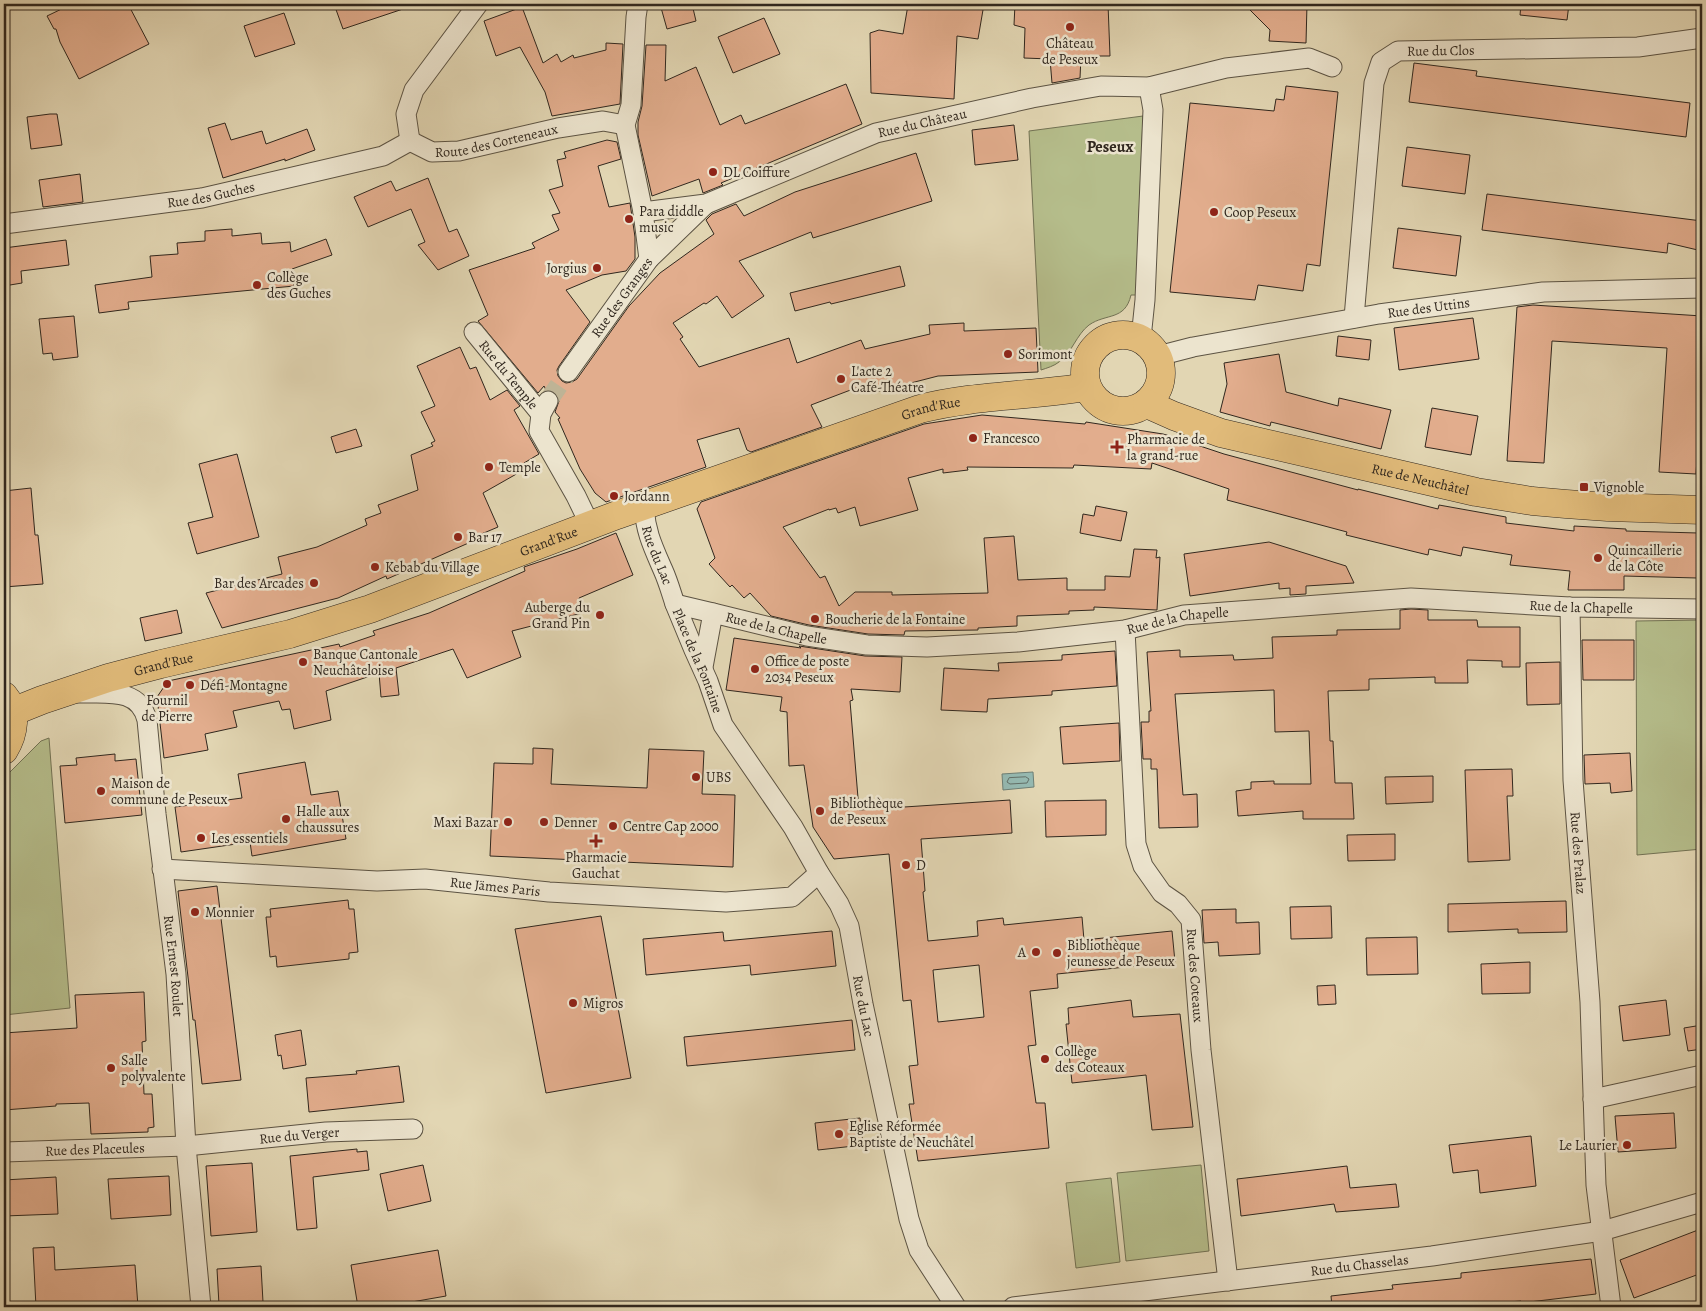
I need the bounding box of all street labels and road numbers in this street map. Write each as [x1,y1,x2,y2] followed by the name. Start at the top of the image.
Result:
[1407,41,1475,61] street label: Rue du Clos
[876,104,969,142] street label: Rue du Château
[435,119,560,162] street label: Route des Corteneaux
[166,177,257,212] street label: Rue des Guches
[587,254,657,341] street label: Rue des Granges
[1386,293,1471,323] street label: Rue des Uttins
[474,336,543,414] street label: Rue du Temple
[899,392,962,425] street label: Grand'Rue
[1370,459,1471,500] street label: Rue de Neuchâtel
[517,522,580,561] street label: Grand'Rue
[637,524,677,587] street label: Rue du Lac
[1529,596,1633,618] street label: Rue de la Chapelle
[1125,603,1229,639] street label: Rue de la Chapelle
[668,605,727,716] street label: Place de la Fontaine
[723,607,828,649] street label: Rue de la Chapelle
[132,648,195,681] street label: Grand'Rue
[1565,811,1591,895] street label: Rue des Pralaz
[449,873,541,901] street label: Rue Jämes Paris
[159,914,187,1018] street label: Rue Ernest Roulet
[1182,928,1208,1023] street label: Rue des Coteaux
[848,974,879,1038] street label: Rue du Lac
[258,1123,340,1149] street label: Rue du Verger
[45,1138,145,1161] street label: Rue des Placeules
[1309,1250,1410,1281] street label: Rue du Chasselas

